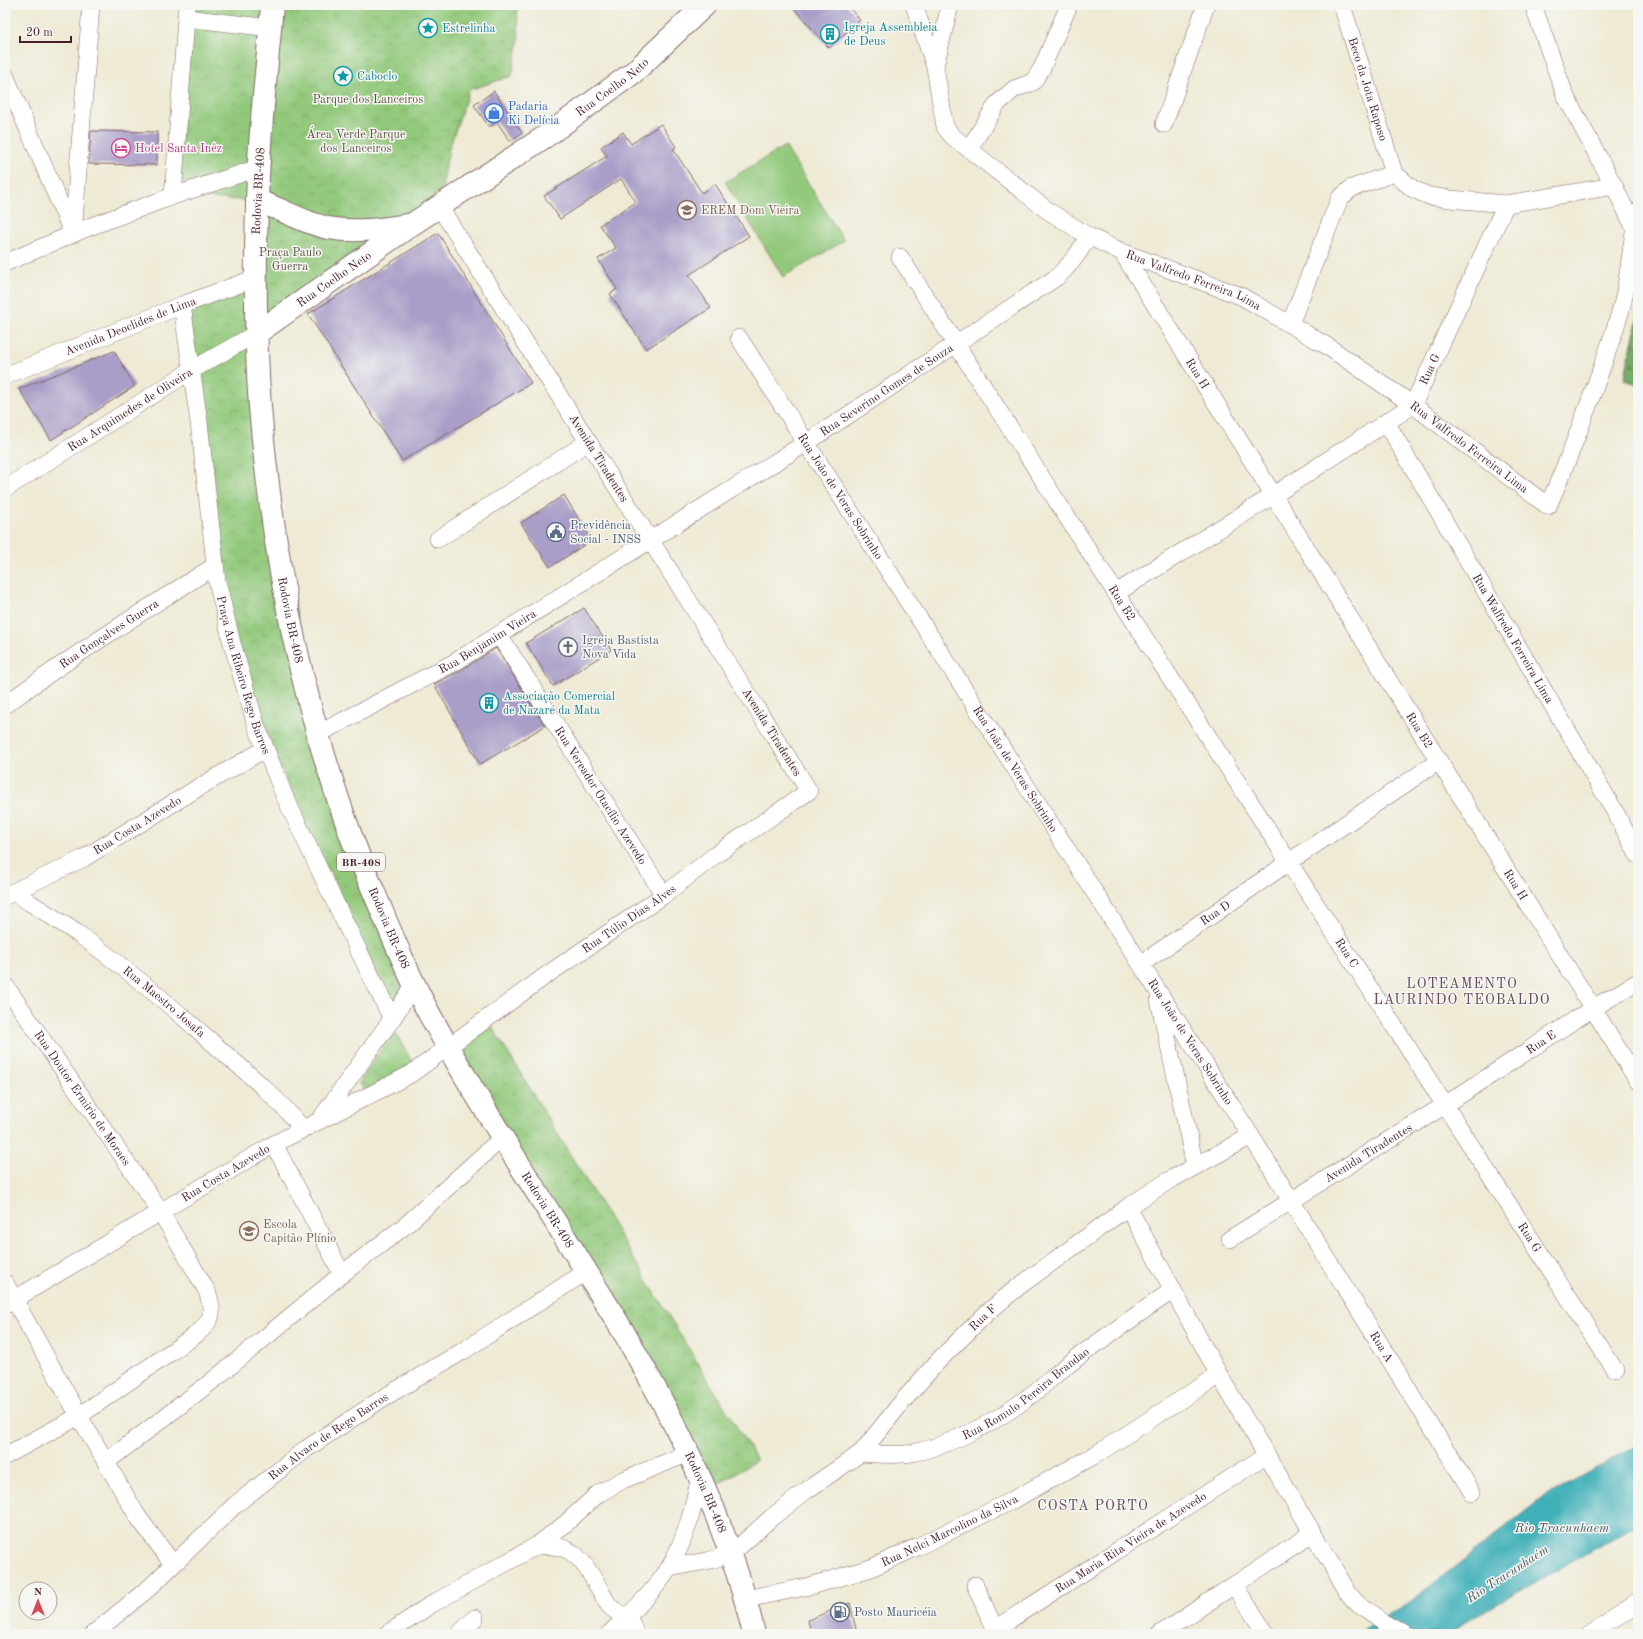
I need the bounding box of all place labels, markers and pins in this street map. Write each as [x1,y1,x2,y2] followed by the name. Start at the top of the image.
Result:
[417,17,439,39] place icon: Estrelinha
[844,22,938,48] place label: Igreja Assembleia de Deus
[442,23,496,35] place label: Estrelinha
[819,23,841,45] building icon: Igreja Assembleia de Deus
[332,65,354,87] place icon: Caboclo
[357,71,398,83] place label: Caboclo
[508,101,560,127] place label: Padaria Ki Delícia
[483,102,505,124] shop icon: Padaria Ki Delícia
[110,137,132,159] hotel icon: Hotel Santa Inêz
[135,143,222,155] place label: Hotel Santa Inêz
[676,199,698,221] school or university icon: EREM Dom Vieira
[701,205,799,217] place label: EREM Dom Vieira
[570,520,641,546] place label: Previdência Social - INSS
[545,521,567,543] public building icon: Previdência Social - INSS
[582,635,659,661] place label: Igreja Bastista Nova Vida
[557,636,579,658] church icon: Igreja Bastista Nova Vida
[503,691,615,717] place label: Associação Comercial de Nazaré da Mata
[478,692,500,714] building icon: Associação Comercial de Nazaré da Mata
[263,1219,336,1245] place label: Escola Capitão Plínio
[238,1220,260,1242] school or university icon: Escola Capitão Plínio
[829,1601,851,1623] fuel station icon: Posto Mauricéia
[854,1607,937,1619] place label: Posto Mauricéia

